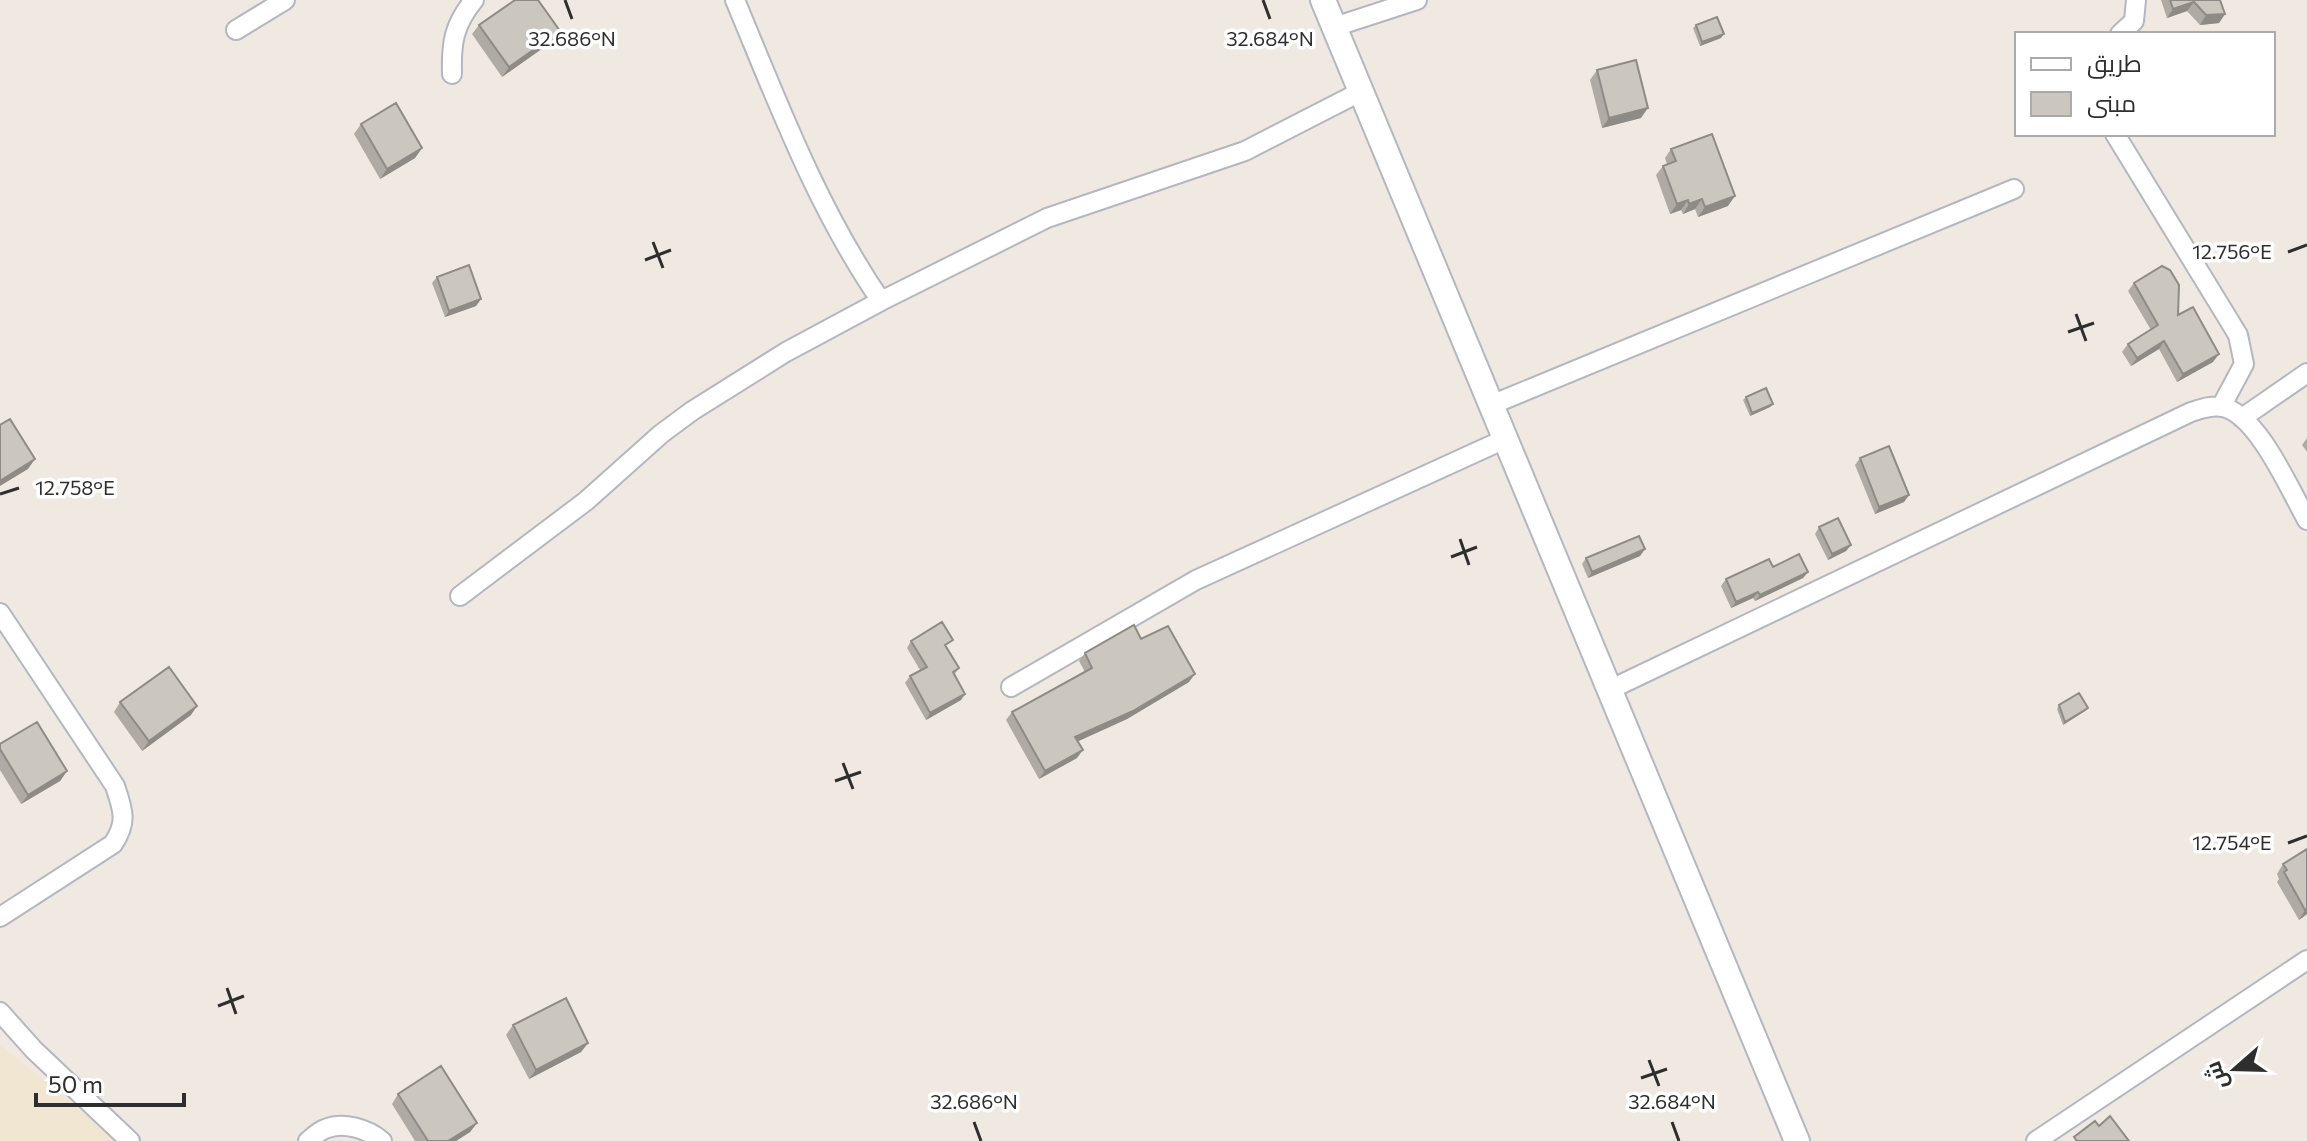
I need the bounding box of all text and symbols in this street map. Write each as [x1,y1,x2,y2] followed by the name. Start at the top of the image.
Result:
[528,26,616,50] text: 32.686°N
[1226,26,1314,50] text: 32.684°N
[2015,32,2275,136] legend
[2087,48,2142,79] text: طريق
[2087,88,2136,118] text: مبنى
[2192,239,2272,263] text: 12.756°E
[35,475,115,499] text: 12.758°E
[2192,830,2272,854] text: 12.754°E
[2195,1029,2275,1109] north arrow
[36,1057,184,1107] scale bar
[2198,1058,2234,1094] text: ش
[48,1069,103,1098] text: 50 m
[930,1089,1018,1113] text: 32.686°N
[1628,1089,1716,1113] text: 32.684°N

